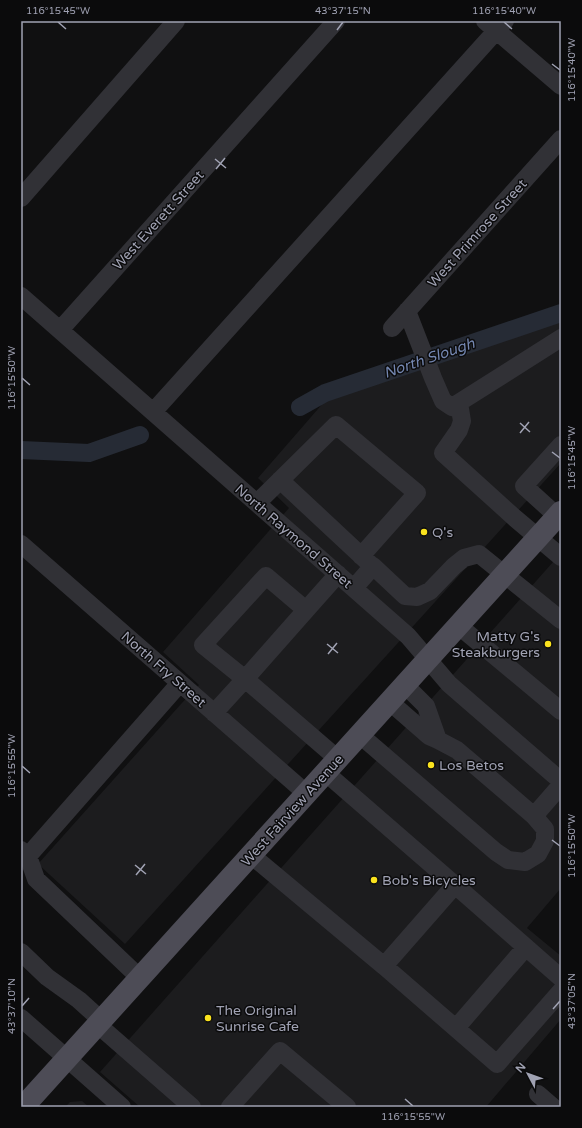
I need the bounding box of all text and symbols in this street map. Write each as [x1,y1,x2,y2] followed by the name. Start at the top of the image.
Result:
[26,5,90,17] text: 116°15'45"W
[315,5,371,17] text: 43°37'15"N
[472,5,536,17] text: 116°15'40"W
[566,38,578,102] text: 116°15'40"W
[109,166,208,274] street label: West Everett Street
[424,175,531,291] street label: West Primrose Street
[381,334,478,382] water label: North Slough
[6,346,18,410] text: 116°15'50"W
[566,426,578,490] text: 116°15'45"W
[231,481,356,592] street label: North Raymond Street
[432,524,453,541] place label: Q's
[419,527,429,537] marker: Q's
[118,628,210,711] street label: North Fry Street
[452,628,540,661] place label: Matty G's Steakburgers
[543,639,553,649] marker: Matty G's Steakburgers
[6,734,18,798] text: 116°15'55"W
[238,751,347,870] street label: West Fairview Avenue
[439,757,504,774] place label: Los Betos
[426,760,436,770] marker: Los Betos
[566,814,578,878] text: 116°15'50"W
[382,872,476,889] place label: Bob's Bicycles
[369,875,379,885] marker: Bob's Bicycles
[566,973,578,1029] text: 43°37'05"N
[6,978,18,1034] text: 43°37'10"N
[216,1002,299,1035] place label: The Original Sunrise Cafe
[203,1013,213,1023] marker: The Original Sunrise Cafe
[508,1054,548,1094] north arrow
[513,1060,529,1075] text: N
[381,1111,445,1123] text: 116°15'55"W

